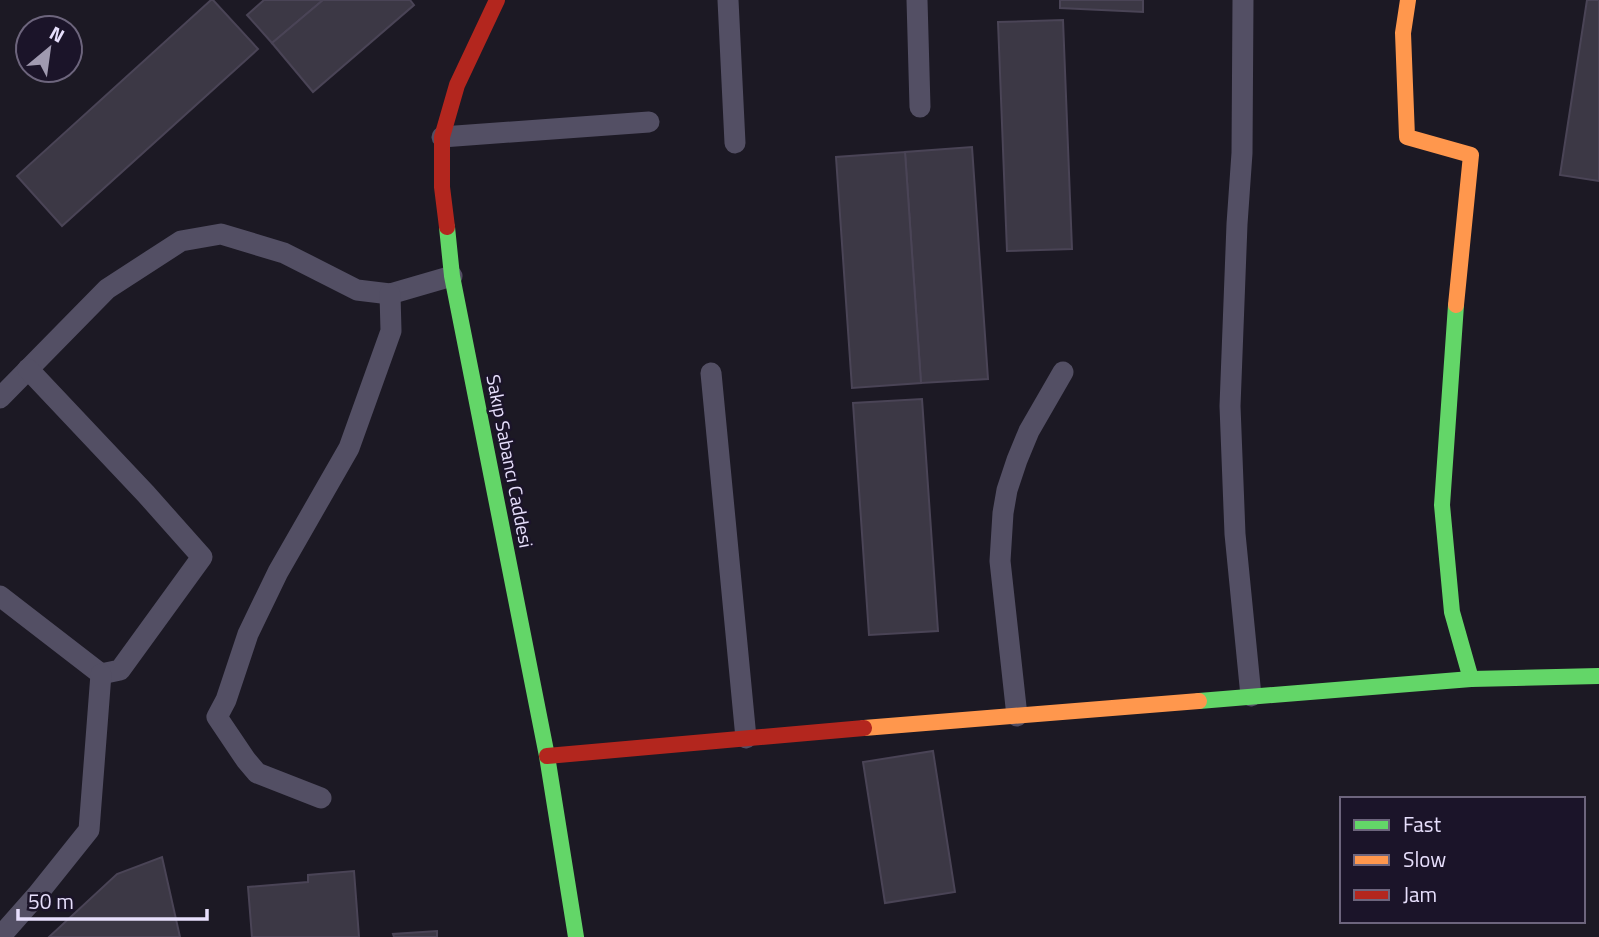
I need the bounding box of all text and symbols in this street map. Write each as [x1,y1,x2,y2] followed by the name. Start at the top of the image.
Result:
[14,14,84,84] north arrow
[45,18,70,50] text: N
[479,372,542,550] street label: Sakıp Sabancı Caddesi
[1340,797,1585,923] legend
[1403,808,1442,840] text: Fast
[1403,843,1446,875] text: Slow
[18,878,206,922] scale bar
[1403,878,1437,910] text: Jam
[28,885,74,917] text: 50 m

